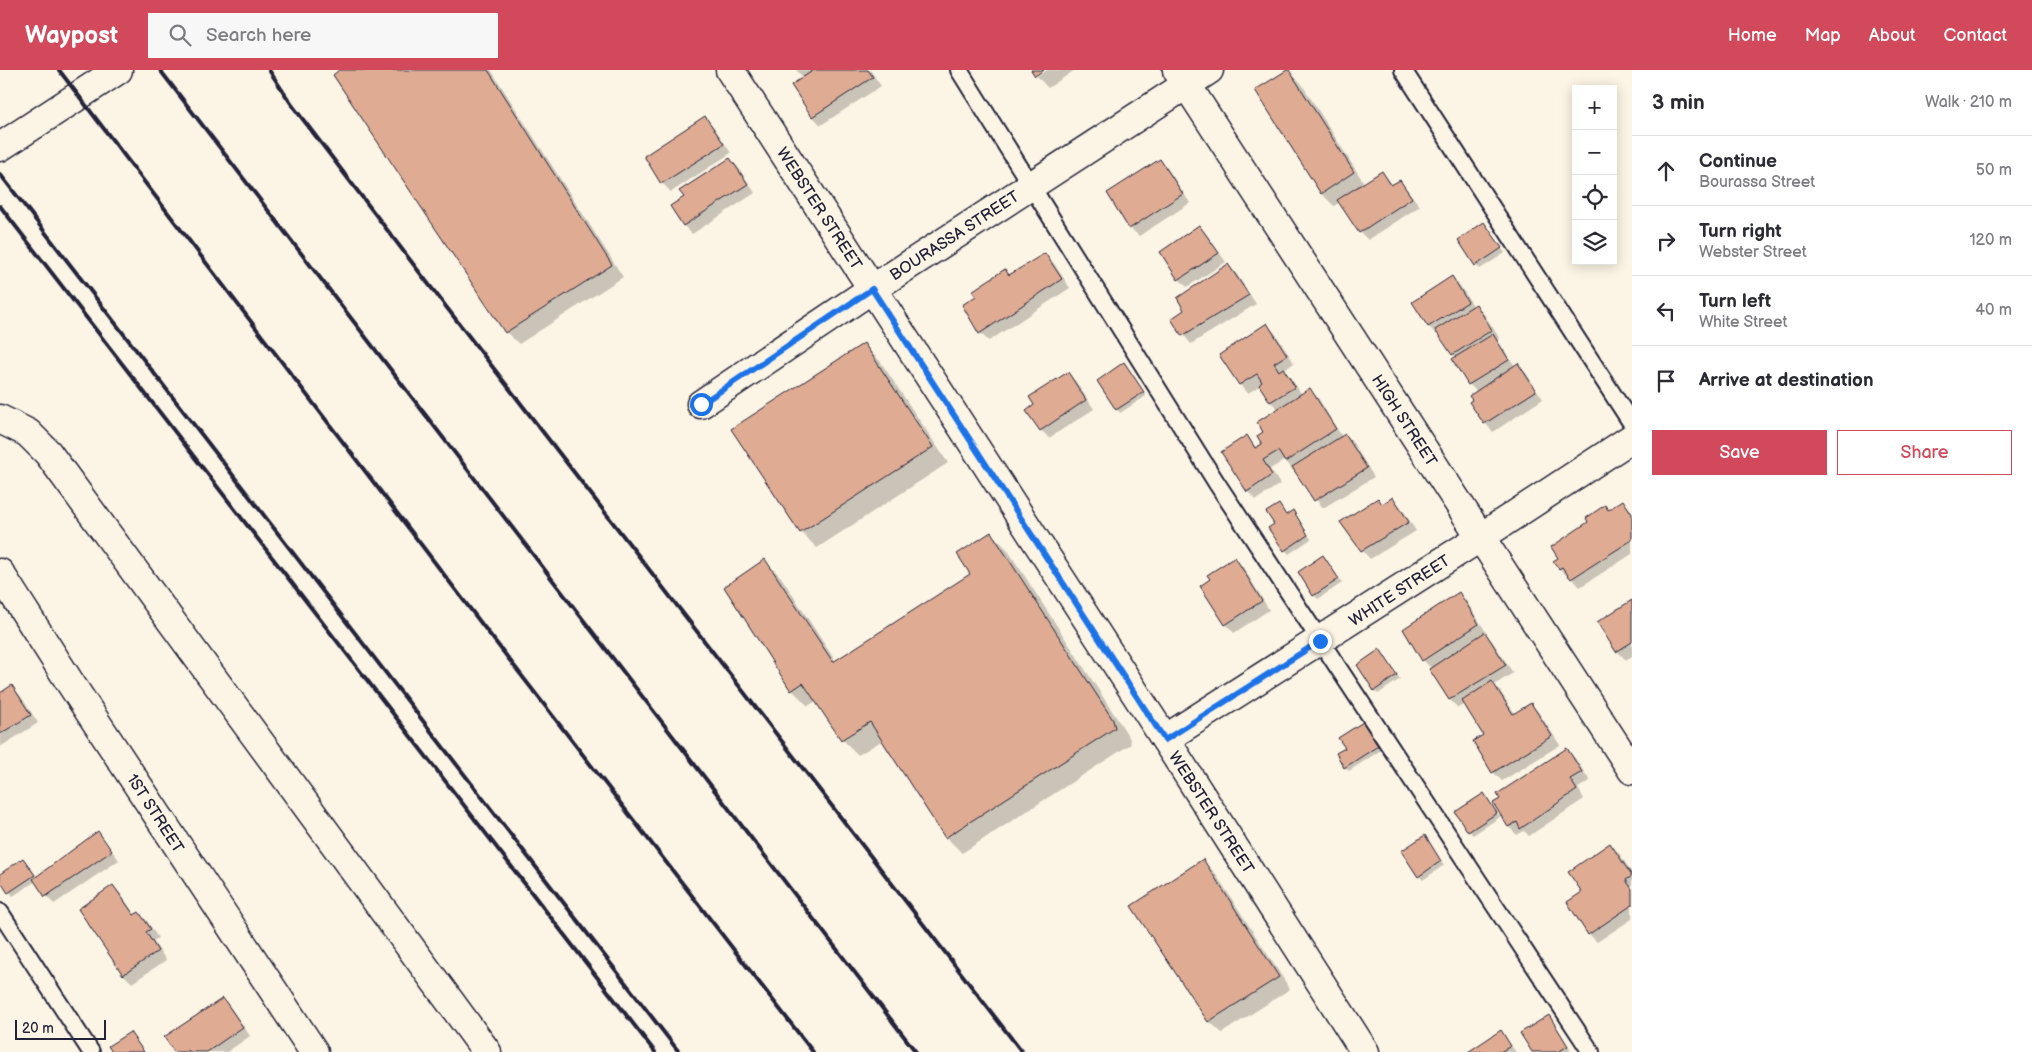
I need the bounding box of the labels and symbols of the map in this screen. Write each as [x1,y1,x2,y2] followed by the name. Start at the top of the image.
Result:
[772,144,866,274] street label: WEBSTER STREET
[887,187,1023,285] street label: BOURASSA STREET
[1367,371,1441,471] street label: HIGH STREET
[690,393,713,416] route start
[1346,551,1454,631] street label: WHITE STREET
[1309,630,1332,653] route end
[1164,748,1258,878] street label: WEBSTER STREET
[122,771,188,857] street label: 1ST STREET
[15,1017,106,1040] scale bar

